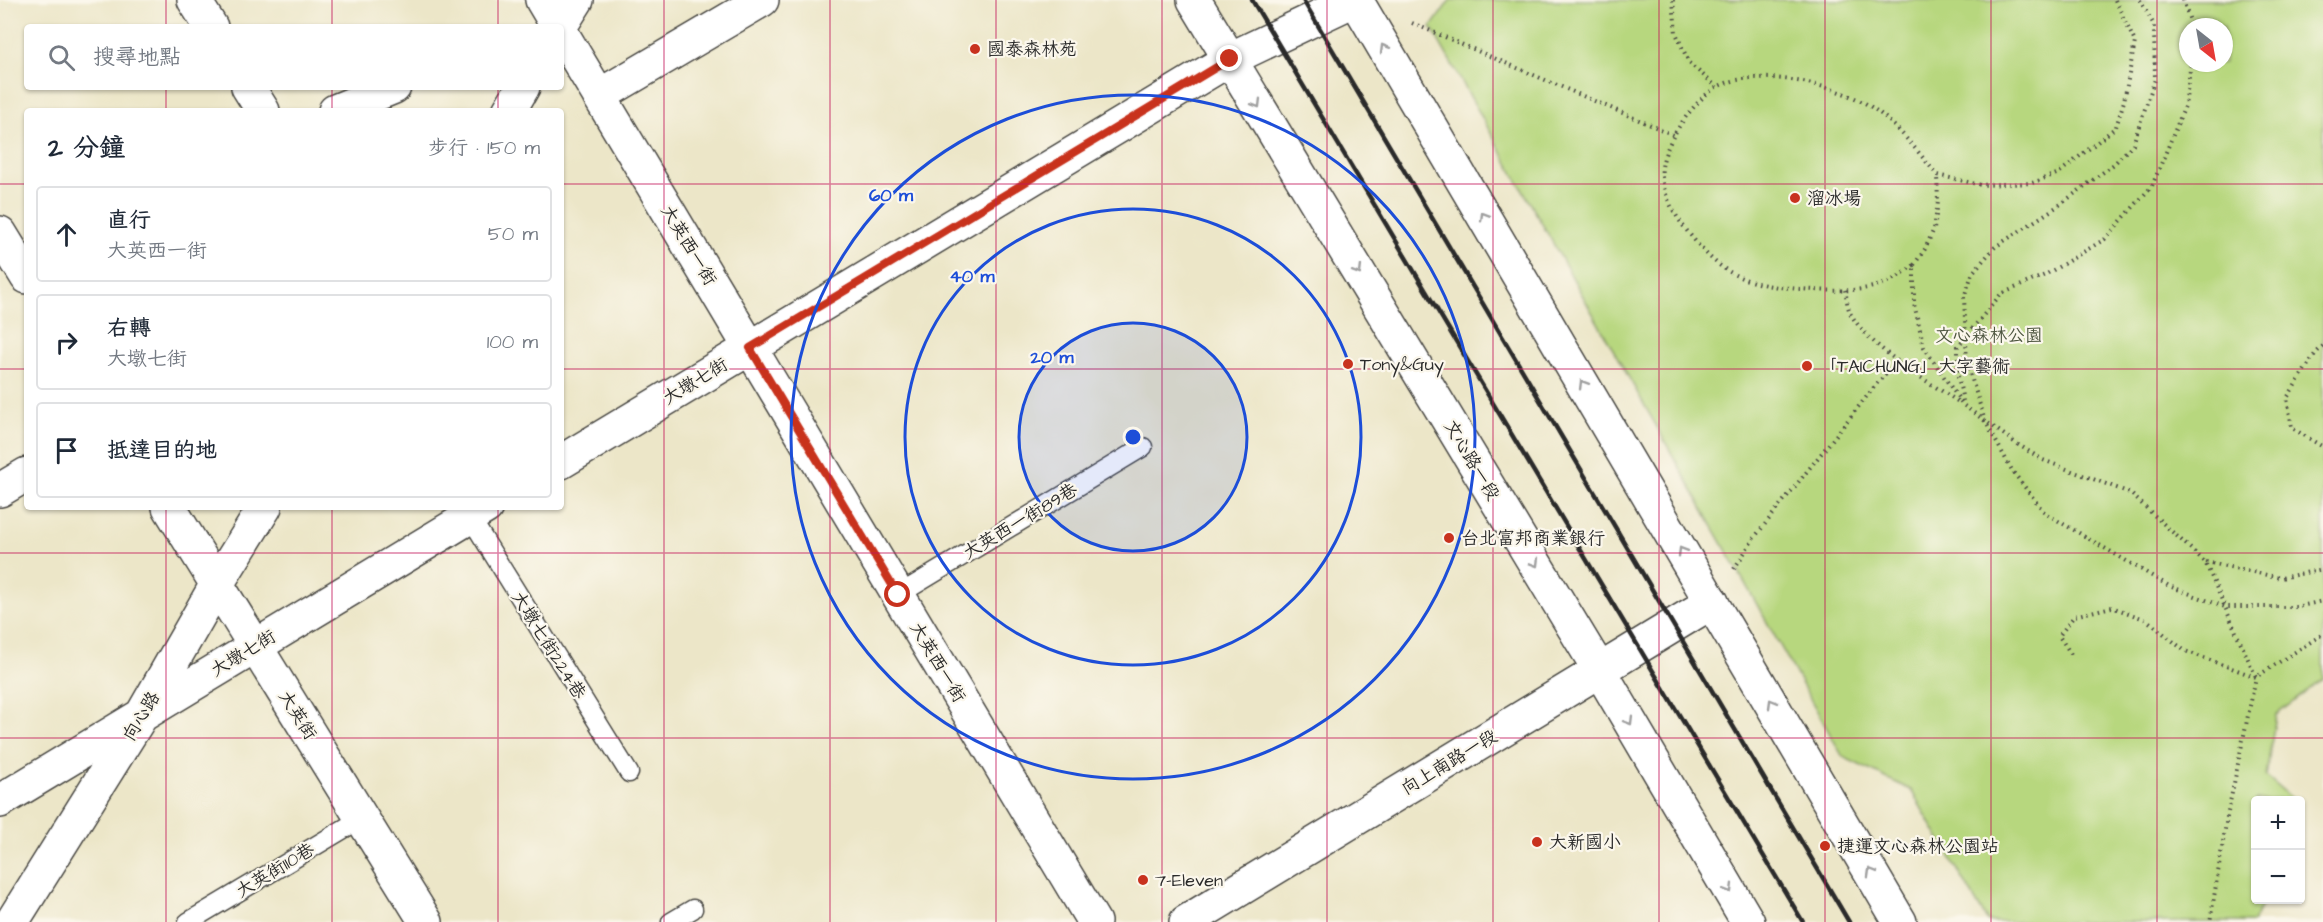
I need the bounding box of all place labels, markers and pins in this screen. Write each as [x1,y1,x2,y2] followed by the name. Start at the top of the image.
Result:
[987,37,1077,62] place label: 國泰森林苑
[968,42,982,56] marker: 國泰森林苑
[1807,186,1861,211] place label: 溜冰場
[1788,191,1802,205] marker: 溜冰場
[1360,352,1444,378] place label: Tony&Guy
[1819,354,2010,379] place label: 「TAICHUNG」大字藝術
[1341,357,1355,371] marker: Tony&Guy
[1800,359,1814,373] marker: 「TAICHUNG」大字藝術
[1123,427,1143,447] centre of rings
[1461,526,1605,551] place label: 台北富邦商業銀行
[1442,531,1456,545] marker: 台北富邦商業銀行
[1549,830,1621,855] place label: 大新國小
[1837,834,1999,859] place label: 捷運文心森林公園站
[1530,835,1544,849] marker: 大新國小
[1818,839,1832,853] marker: 捷運文心森林公園站
[1155,868,1223,893] place label: 7-Eleven
[1136,873,1150,887] marker: 7-Eleven

